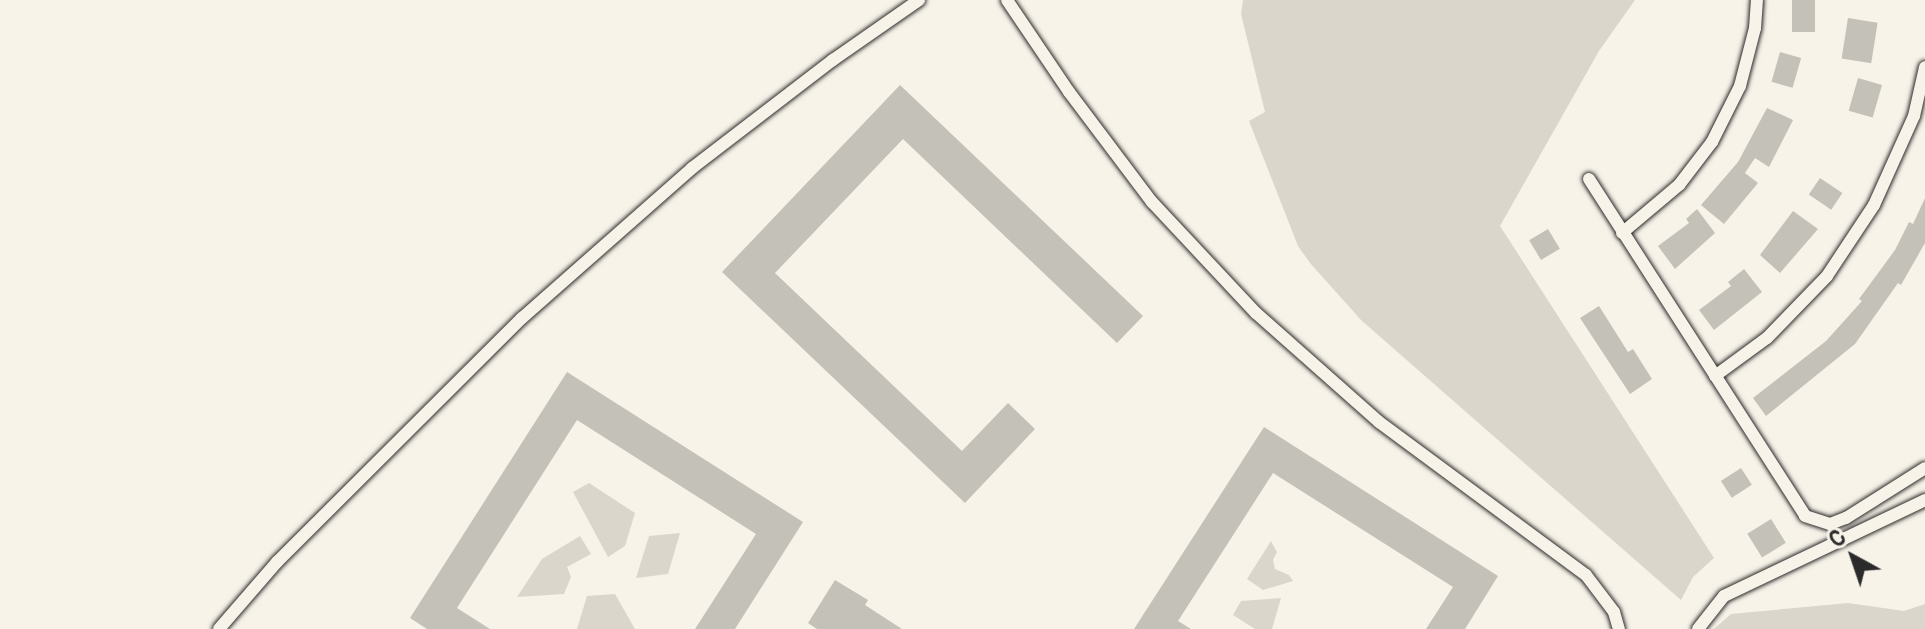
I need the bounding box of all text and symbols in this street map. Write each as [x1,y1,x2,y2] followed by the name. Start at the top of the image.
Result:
[1813,517,1893,597] north arrow
[1823,524,1852,554] text: С

